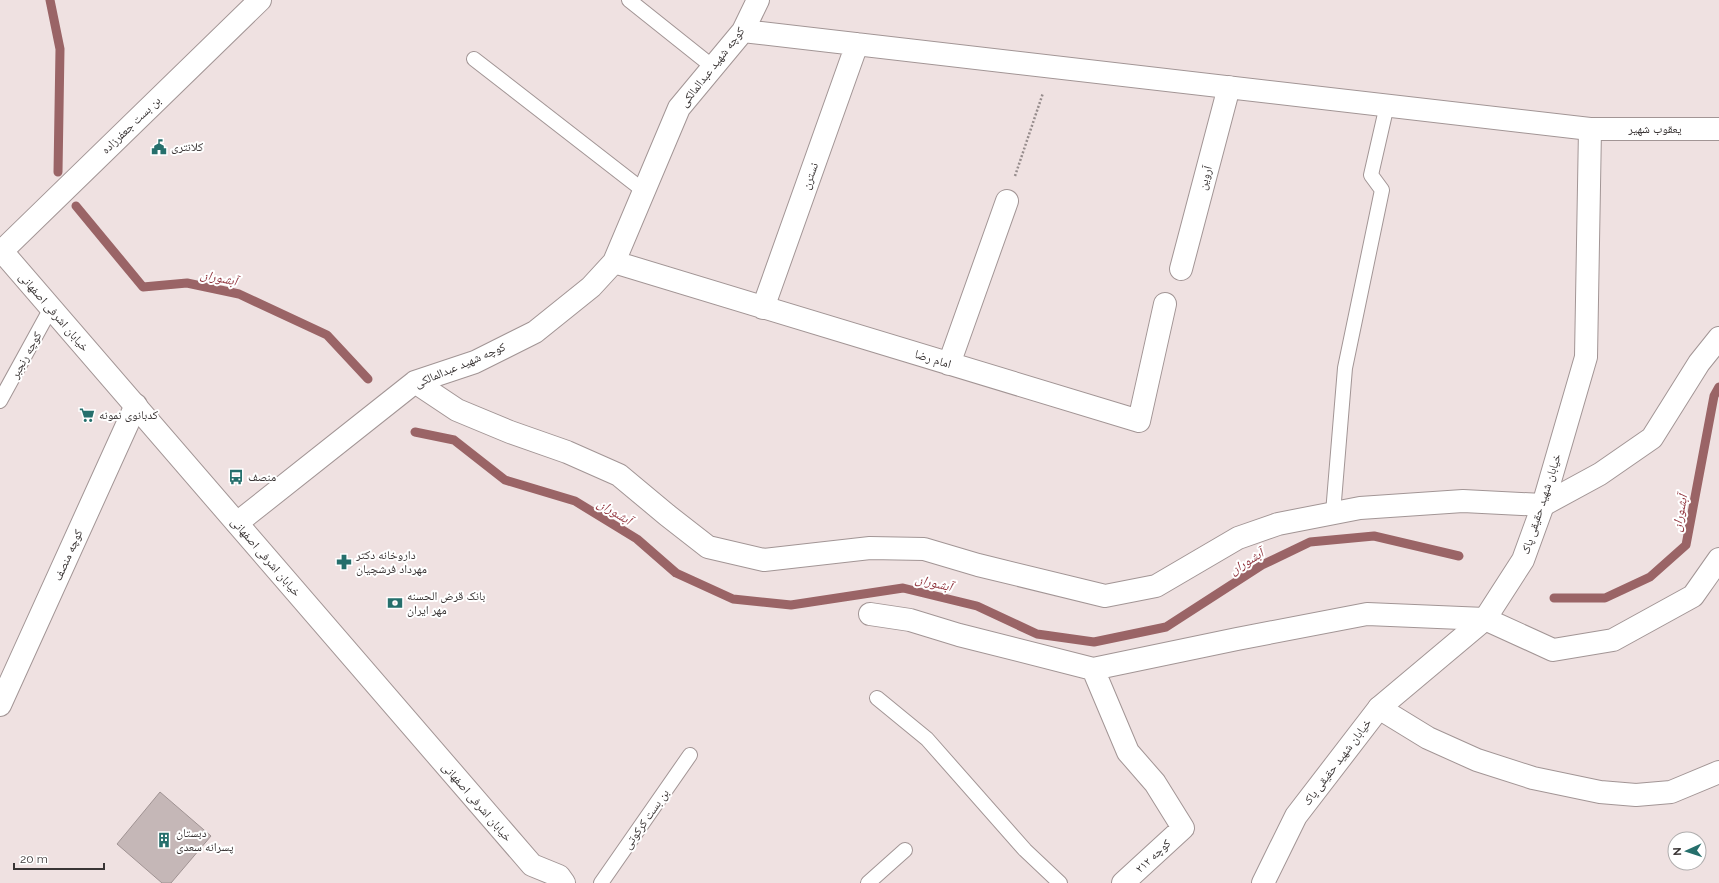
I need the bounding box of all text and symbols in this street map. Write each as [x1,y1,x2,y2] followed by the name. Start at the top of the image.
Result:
[677,24,748,110] street label: کوچه شهید عبدالمالکی
[98,93,164,157] street label: بن بست جعفرزاده
[1627,122,1682,136] street label: یعقوب شهیر
[150,138,168,156] public building icon: کلانتری
[171,140,203,154] place label: کلانتری
[799,161,821,191] street label: نسترن
[1195,164,1215,192] street label: آروین
[199,266,242,290] water label: آبشوران
[16,270,92,355] street label: خیابان اشرفی اصفهانی
[7,329,45,382] street label: کوچه رنجبر
[413,340,508,391] street label: کوچه شهید عبدالمالکی
[913,347,953,372] street label: امام رضا
[78,406,96,424] supermarket icon: کدبانوی نمونه
[99,408,158,422] place label: کدبانوی نمونه
[1518,451,1564,556] street label: خیابان شهید حقیقی پاک
[227,468,245,486] bus stop icon: منصف
[248,470,276,484] place label: منصف
[1669,490,1692,533] water label: آبشوران
[594,495,638,530] water label: آبشوران
[228,515,304,600] street label: خیابان اشرفی اصفهانی
[50,527,86,583] street label: کوچه منصف
[1226,544,1270,578] water label: آبشوران
[355,548,427,576] place label: داروخانه دکتر مهرداد فرشچیان
[335,553,353,571] pharmacy icon: داروخانه دکتر مهرداد فرشچیان
[914,571,957,596] water label: آبشوران
[407,589,485,617] place label: بانک قرض الحسنه مهر ایران
[386,594,404,612] bank icon: بانک قرض الحسنه مهر ایران
[1300,715,1375,808] street label: خیابان شهید حقیقی پاک
[439,760,515,845] street label: خیابان اشرفی اصفهانی
[620,786,672,852] street label: بن بست کرکوتی
[176,826,234,854] place label: دبستان پسرانه سعدی
[155,831,173,849] building icon: دبستان پسرانه سعدی
[1667,831,1707,871] north arrow
[1133,836,1173,876] street label: کوچه ۲۱۲
[14,845,104,871] scale bar
[1671,847,1684,856] text: N
[20,852,48,866] text: 20 m

